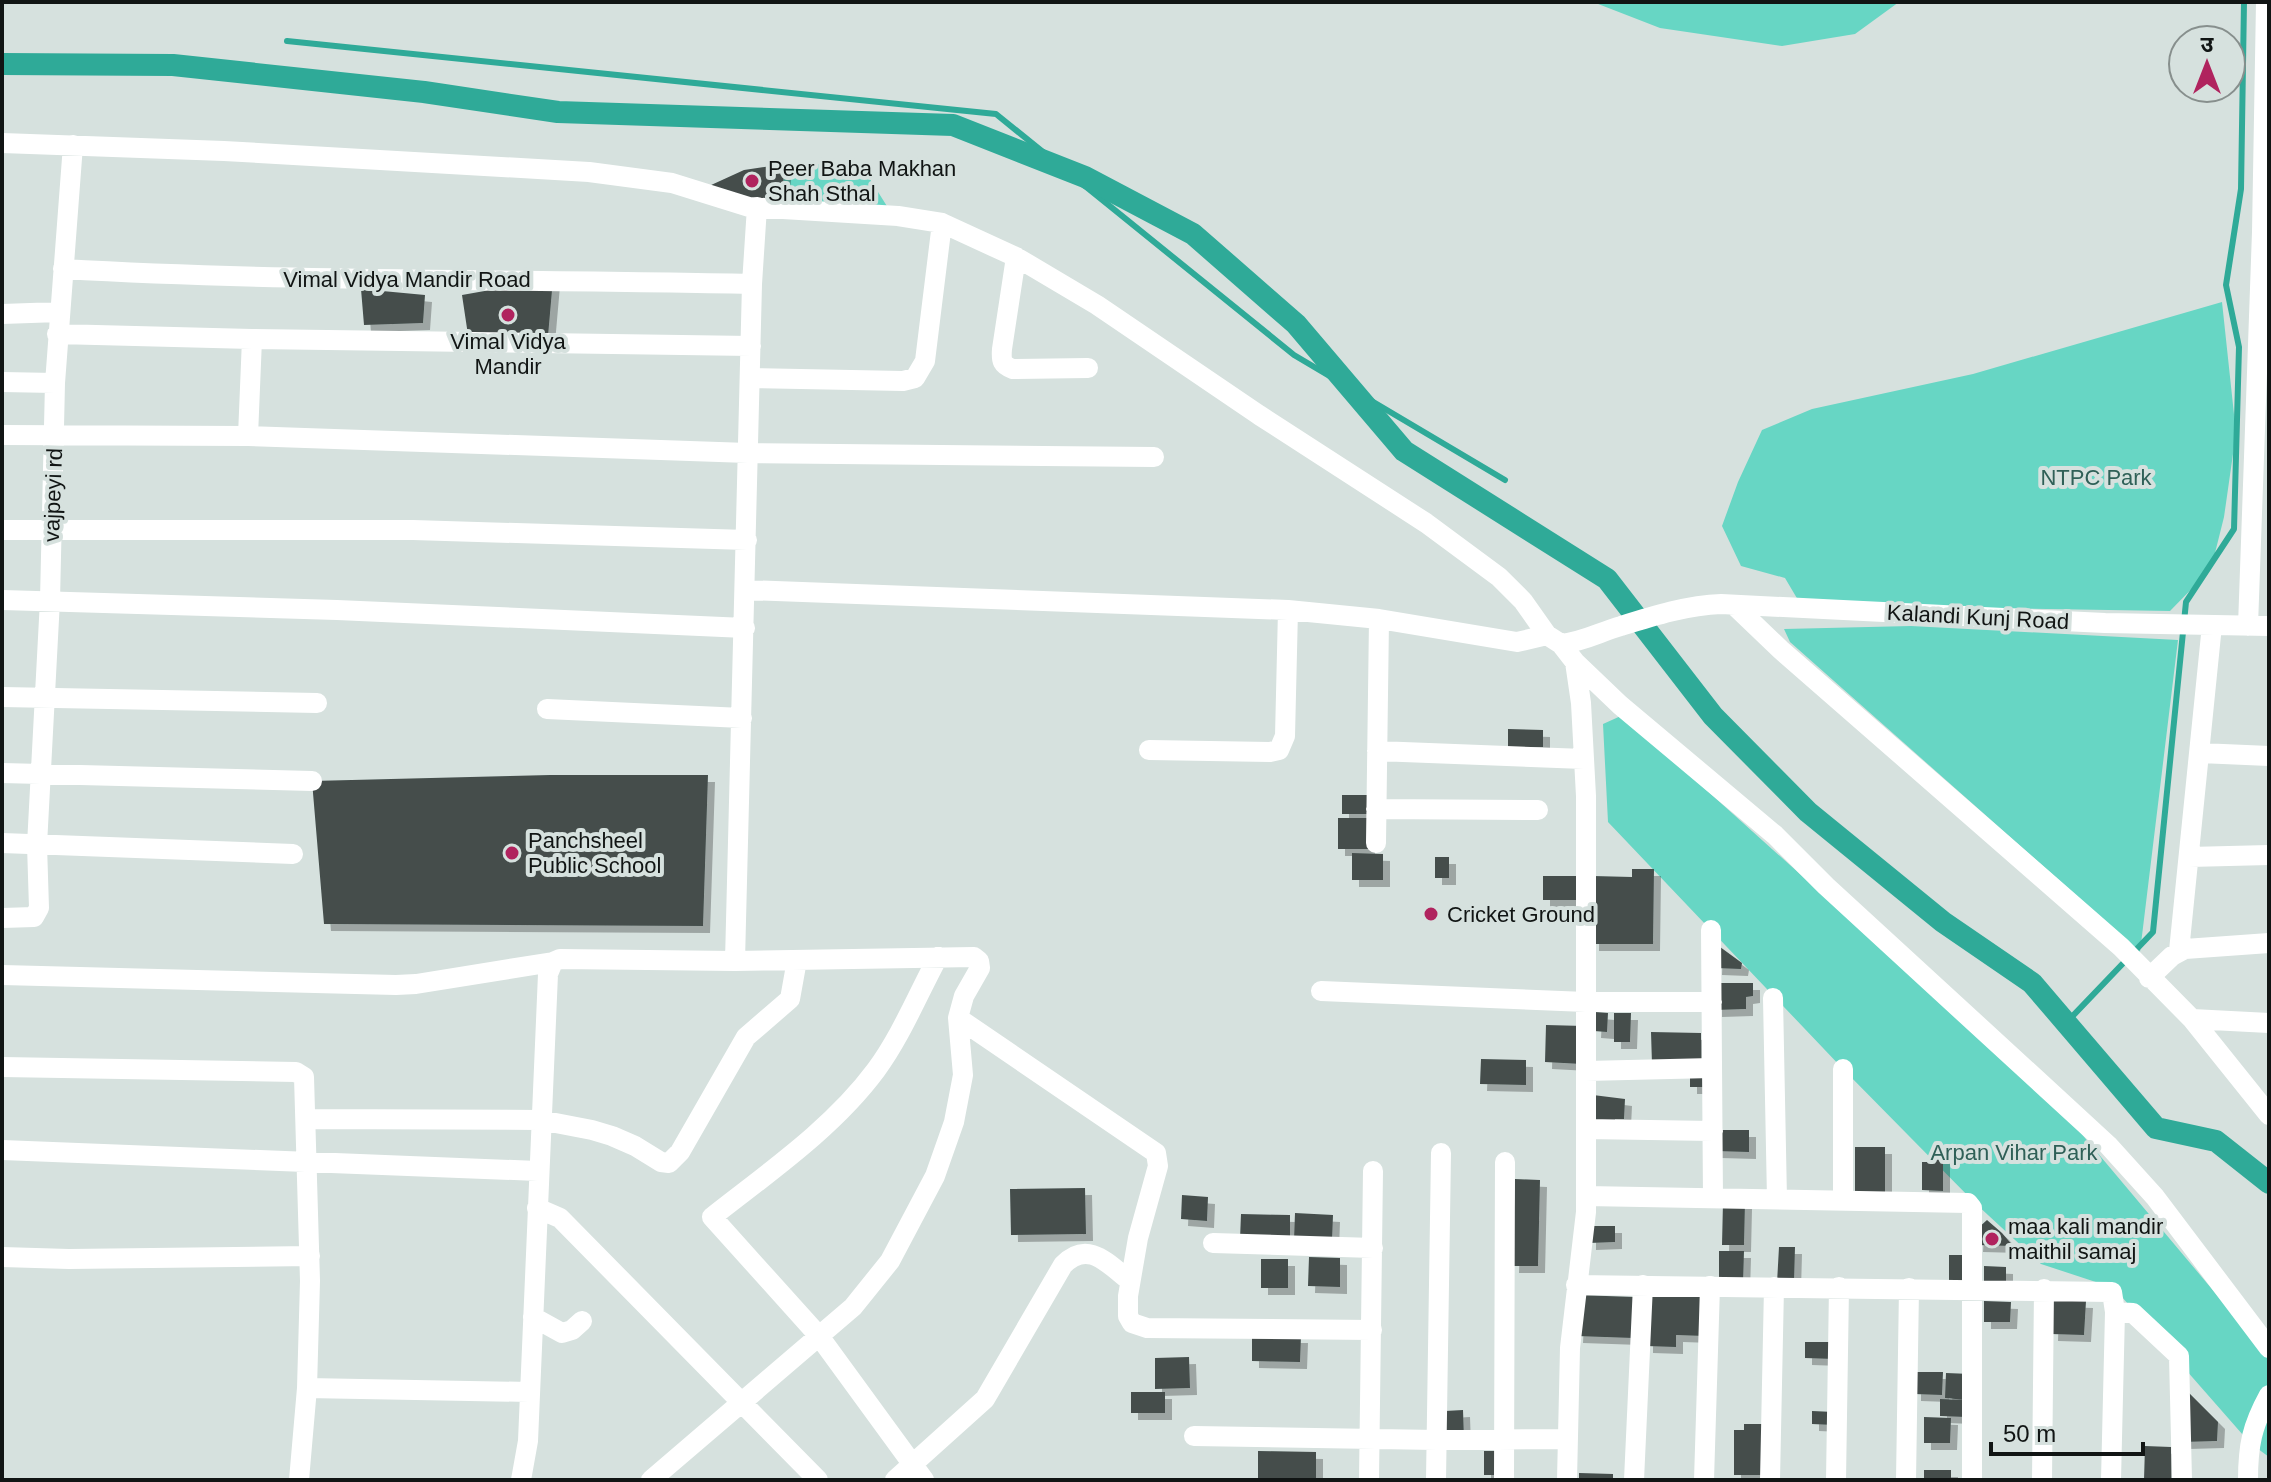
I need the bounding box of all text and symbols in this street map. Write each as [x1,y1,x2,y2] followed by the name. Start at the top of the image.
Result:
[2167,24,2247,104] north arrow
[2201,32,2215,57] text: उ
[768,156,956,206] place label: Peer Baba Makhan Shah Sthal
[743,172,761,190] marker: Peer Baba Makhan Shah Sthal
[283,267,531,292] street label: Vimal Vidya Mandir Road
[499,306,517,324] marker: Vimal Vidya Mandir
[450,329,566,379] place label: Vimal Vidya Mandir
[39,448,67,542] street label: vajpeyi rd
[2040,465,2153,490] park label: NTPC Park
[1886,600,2070,634] street label: Kalandi Kunj Road
[528,828,661,878] place label: Panchsheel Public School
[503,844,521,862] marker: Panchsheel Public School
[1447,902,1595,927] place label: Cricket Ground
[1422,905,1440,923] marker: Cricket Ground
[1930,1140,2099,1165] park label: Arpan Vihar Park
[2008,1214,2163,1264] place label: maa kali mandir maithil samaj
[1983,1230,2001,1248] marker: maa kali mandir maithil samaj
[1991,1406,2143,1456] scale bar
[2003,1420,2056,1447] text: 50 m

